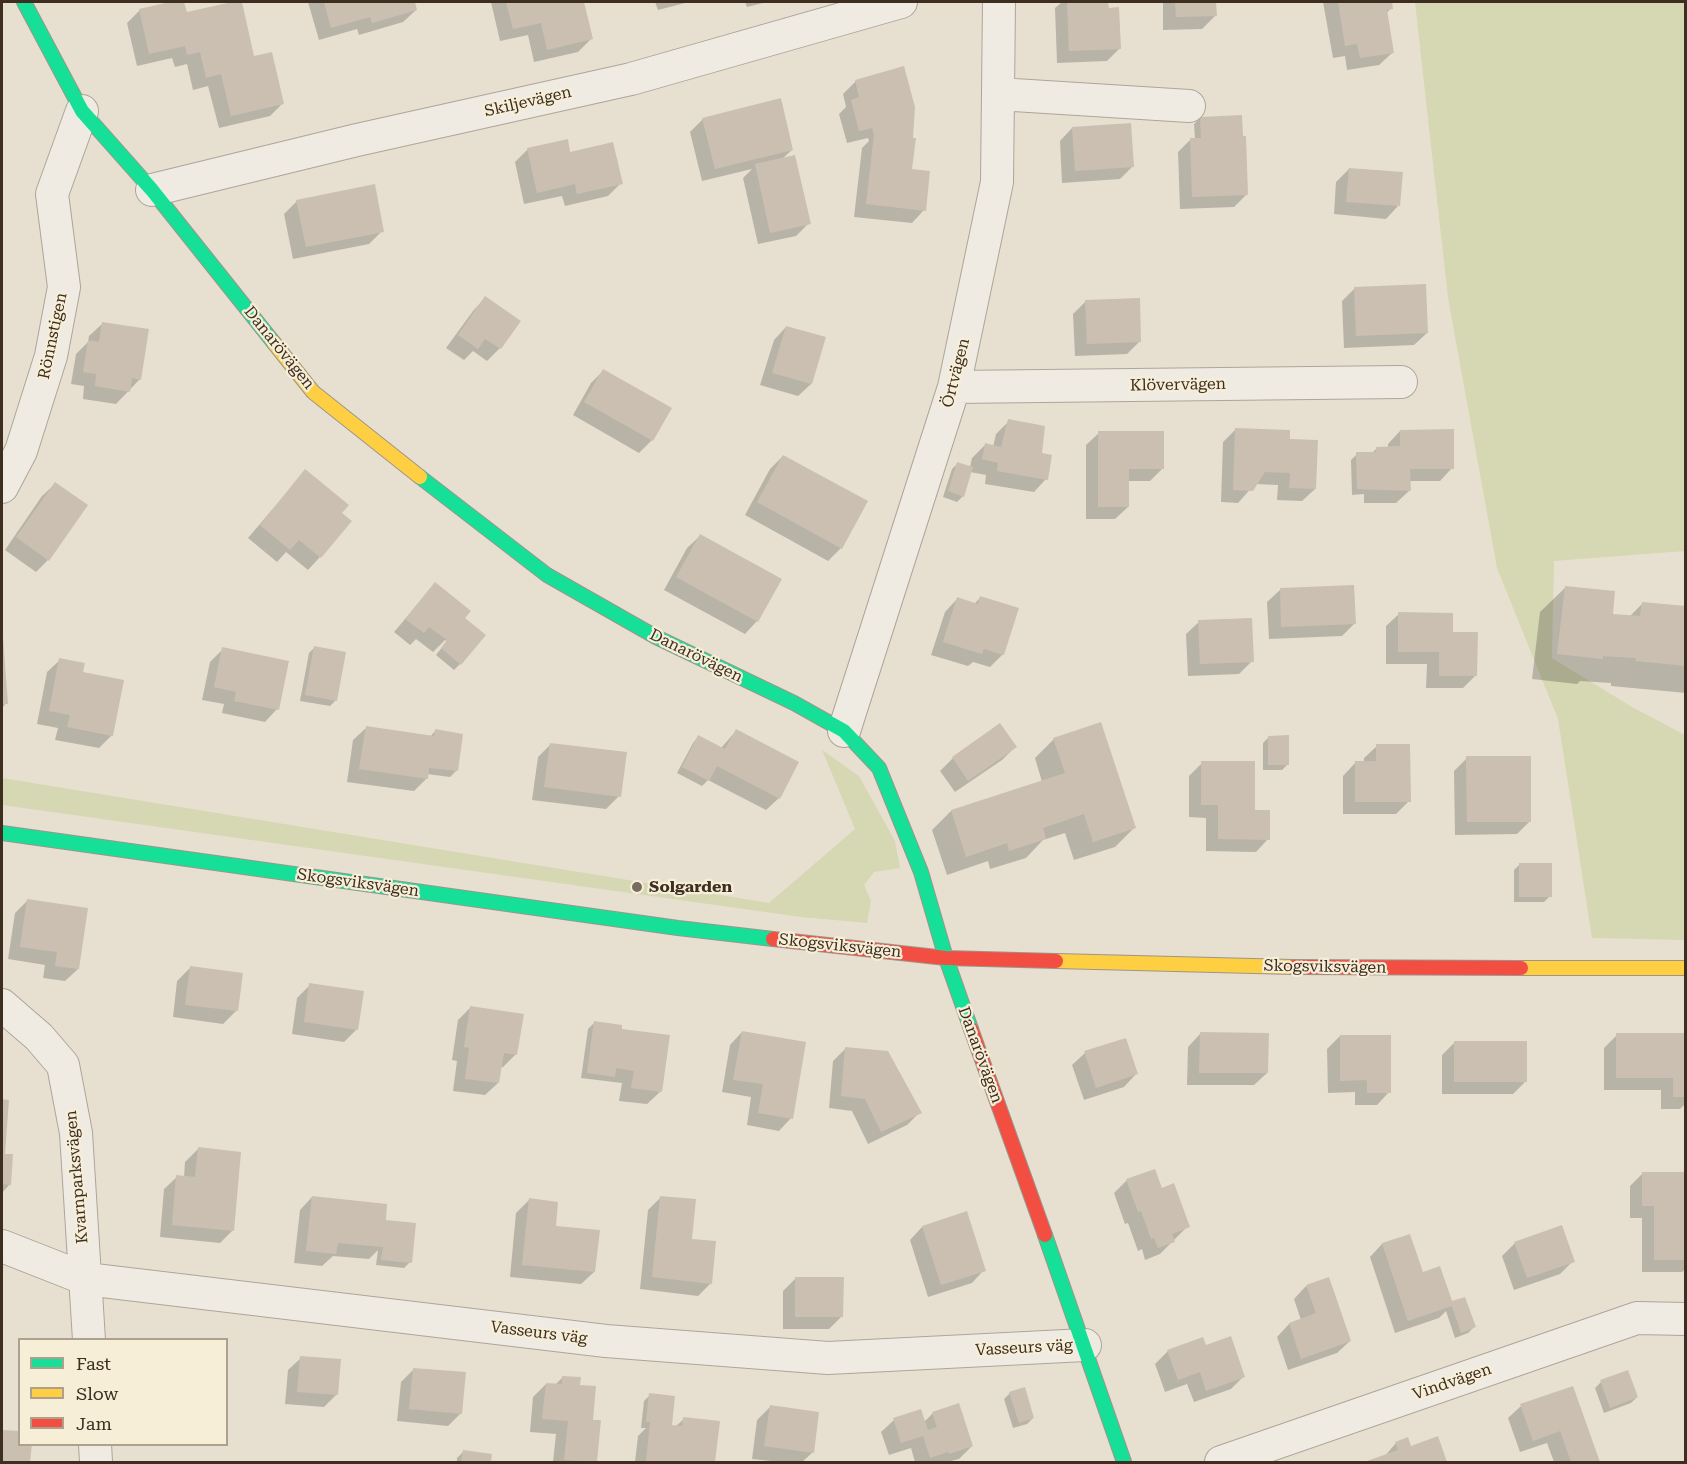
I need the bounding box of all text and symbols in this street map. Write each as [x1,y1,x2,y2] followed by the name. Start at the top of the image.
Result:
[483,83,573,121] street label: Skiljevägen
[34,291,72,381] street label: Rönnstigen
[240,303,318,393] street label: Danarövägen
[938,336,974,410] street label: Örtvägen
[1130,375,1226,395] street label: Klövervägen
[646,625,746,687] street label: Danarövägen
[296,865,420,901] street label: Skogsviksvägen
[649,877,732,897] place label: Solgarden
[630,880,644,894] marker: Solgarden
[778,930,902,962] street label: Skogsviksvägen
[1263,956,1387,978] street label: Skogsviksvägen
[954,1004,1006,1106] street label: Danarövägen
[62,1110,92,1244] street label: Kvarnparksvägen
[489,1318,589,1348] street label: Vasseurs väg
[975,1336,1073,1360] street label: Vasseurs väg
[18,1338,228,1446] legend
[76,1353,111,1374] text: Fast
[1410,1360,1494,1404] street label: Vindvägen
[76,1383,118,1404] text: Slow
[76,1413,112,1434] text: Jam

